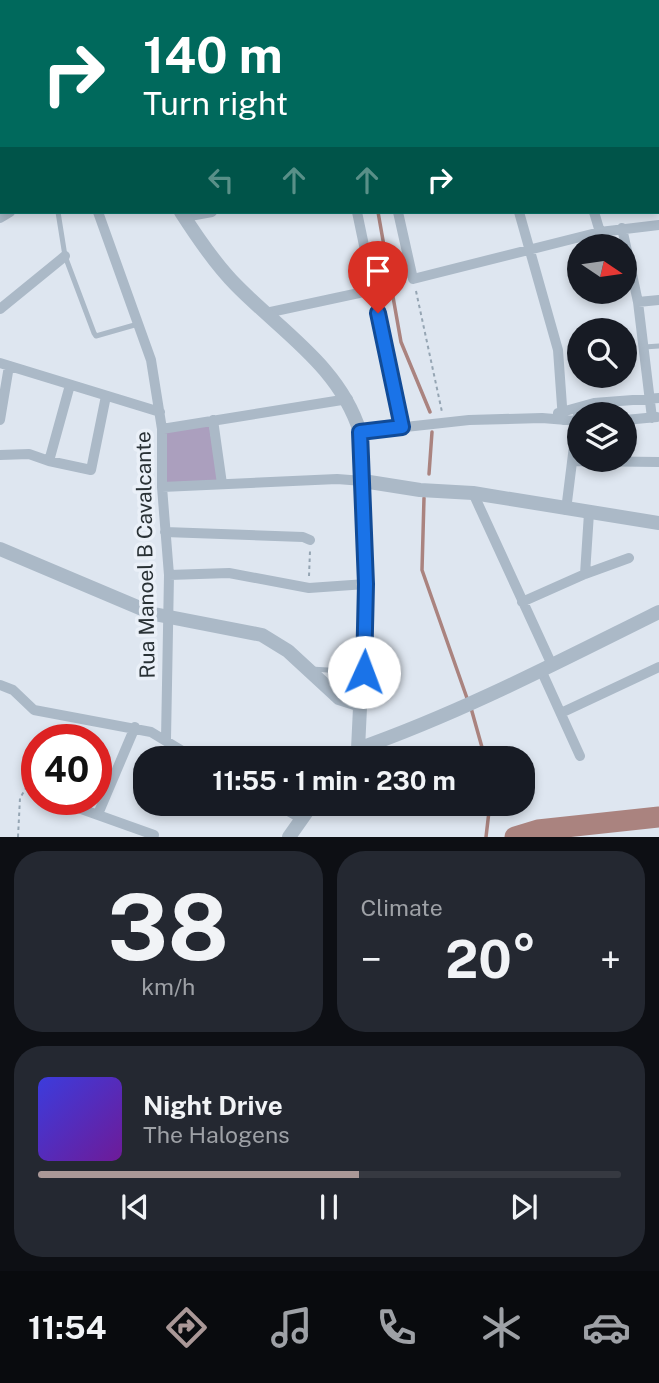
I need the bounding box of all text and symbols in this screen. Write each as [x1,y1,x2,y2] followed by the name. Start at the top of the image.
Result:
[143,26,283,84] text: 140 m
[28,28,119,119] icon: right
[143,85,288,122] text: Turn right
[202,161,240,199] icon: left
[275,161,313,199] icon: ahead
[348,161,386,199] icon: ahead
[421,161,459,199] icon: right
[567,234,637,304] north arrow
[567,234,637,472] map controls
[348,241,408,313] pin
[359,252,397,290] icon: arrive
[567,318,637,388] button: search
[567,402,637,472] button: layers
[130,431,160,679] street label: Rua Manoel B Cavalcante
[327,635,401,709] position arrow
[21,724,112,815] speed limit sign: 40
[212,765,456,796] text: 11:55 · 1 min · 230 m
[108,874,229,980] text: 38
[361,894,443,921] text: Climate
[445,929,536,990] text: 20°
[361,937,382,982] text: −
[600,937,621,982] text: +
[141,973,195,1000] text: km/h
[143,1090,283,1121] text: Night Drive
[143,1121,290,1148] text: The Halogens
[116,1188,154,1226] icon: previous
[310,1188,348,1226] icon: pause
[505,1188,543,1226] icon: next
[162,1303,211,1352] icon: directions
[267,1303,316,1352] icon: music
[372,1303,421,1352] icon: phone
[477,1303,526,1352] icon: climate
[582,1303,631,1352] icon: car
[28,1309,107,1346] text: 11:54

